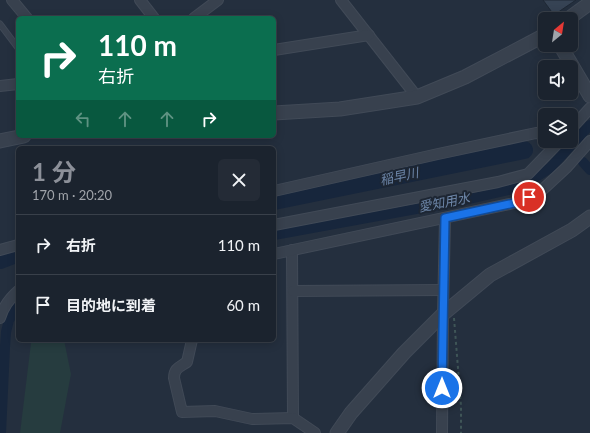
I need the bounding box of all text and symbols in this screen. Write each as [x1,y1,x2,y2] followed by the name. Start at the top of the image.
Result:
[538,12,578,52] north arrow
[538,12,578,148] map controls
[98,28,177,62] text: 110 m
[32,32,84,84] icon: right
[538,60,578,100] button: sound
[98,65,134,87] text: 右折
[72,108,94,130] icon: left
[114,108,136,130] icon: ahead
[156,108,178,130] icon: ahead
[198,108,220,130] icon: right
[538,108,578,148] button: layers
[32,157,76,186] text: 1 分
[218,159,260,201] button: close
[378,164,422,188] water label: 稲早川
[512,180,546,214] pin
[518,186,540,208] icon: arrive
[32,187,112,203] text: 170 m · 20:20
[417,189,473,215] water label: 愛知用水
[32,234,54,256] icon: right
[66,236,96,254] text: 右折
[218,236,260,254] text: 110 m
[32,294,54,316] icon: arrive
[66,296,156,314] text: 目的地に到着
[226,296,260,314] text: 60 m
[421,367,463,409] position arrow

